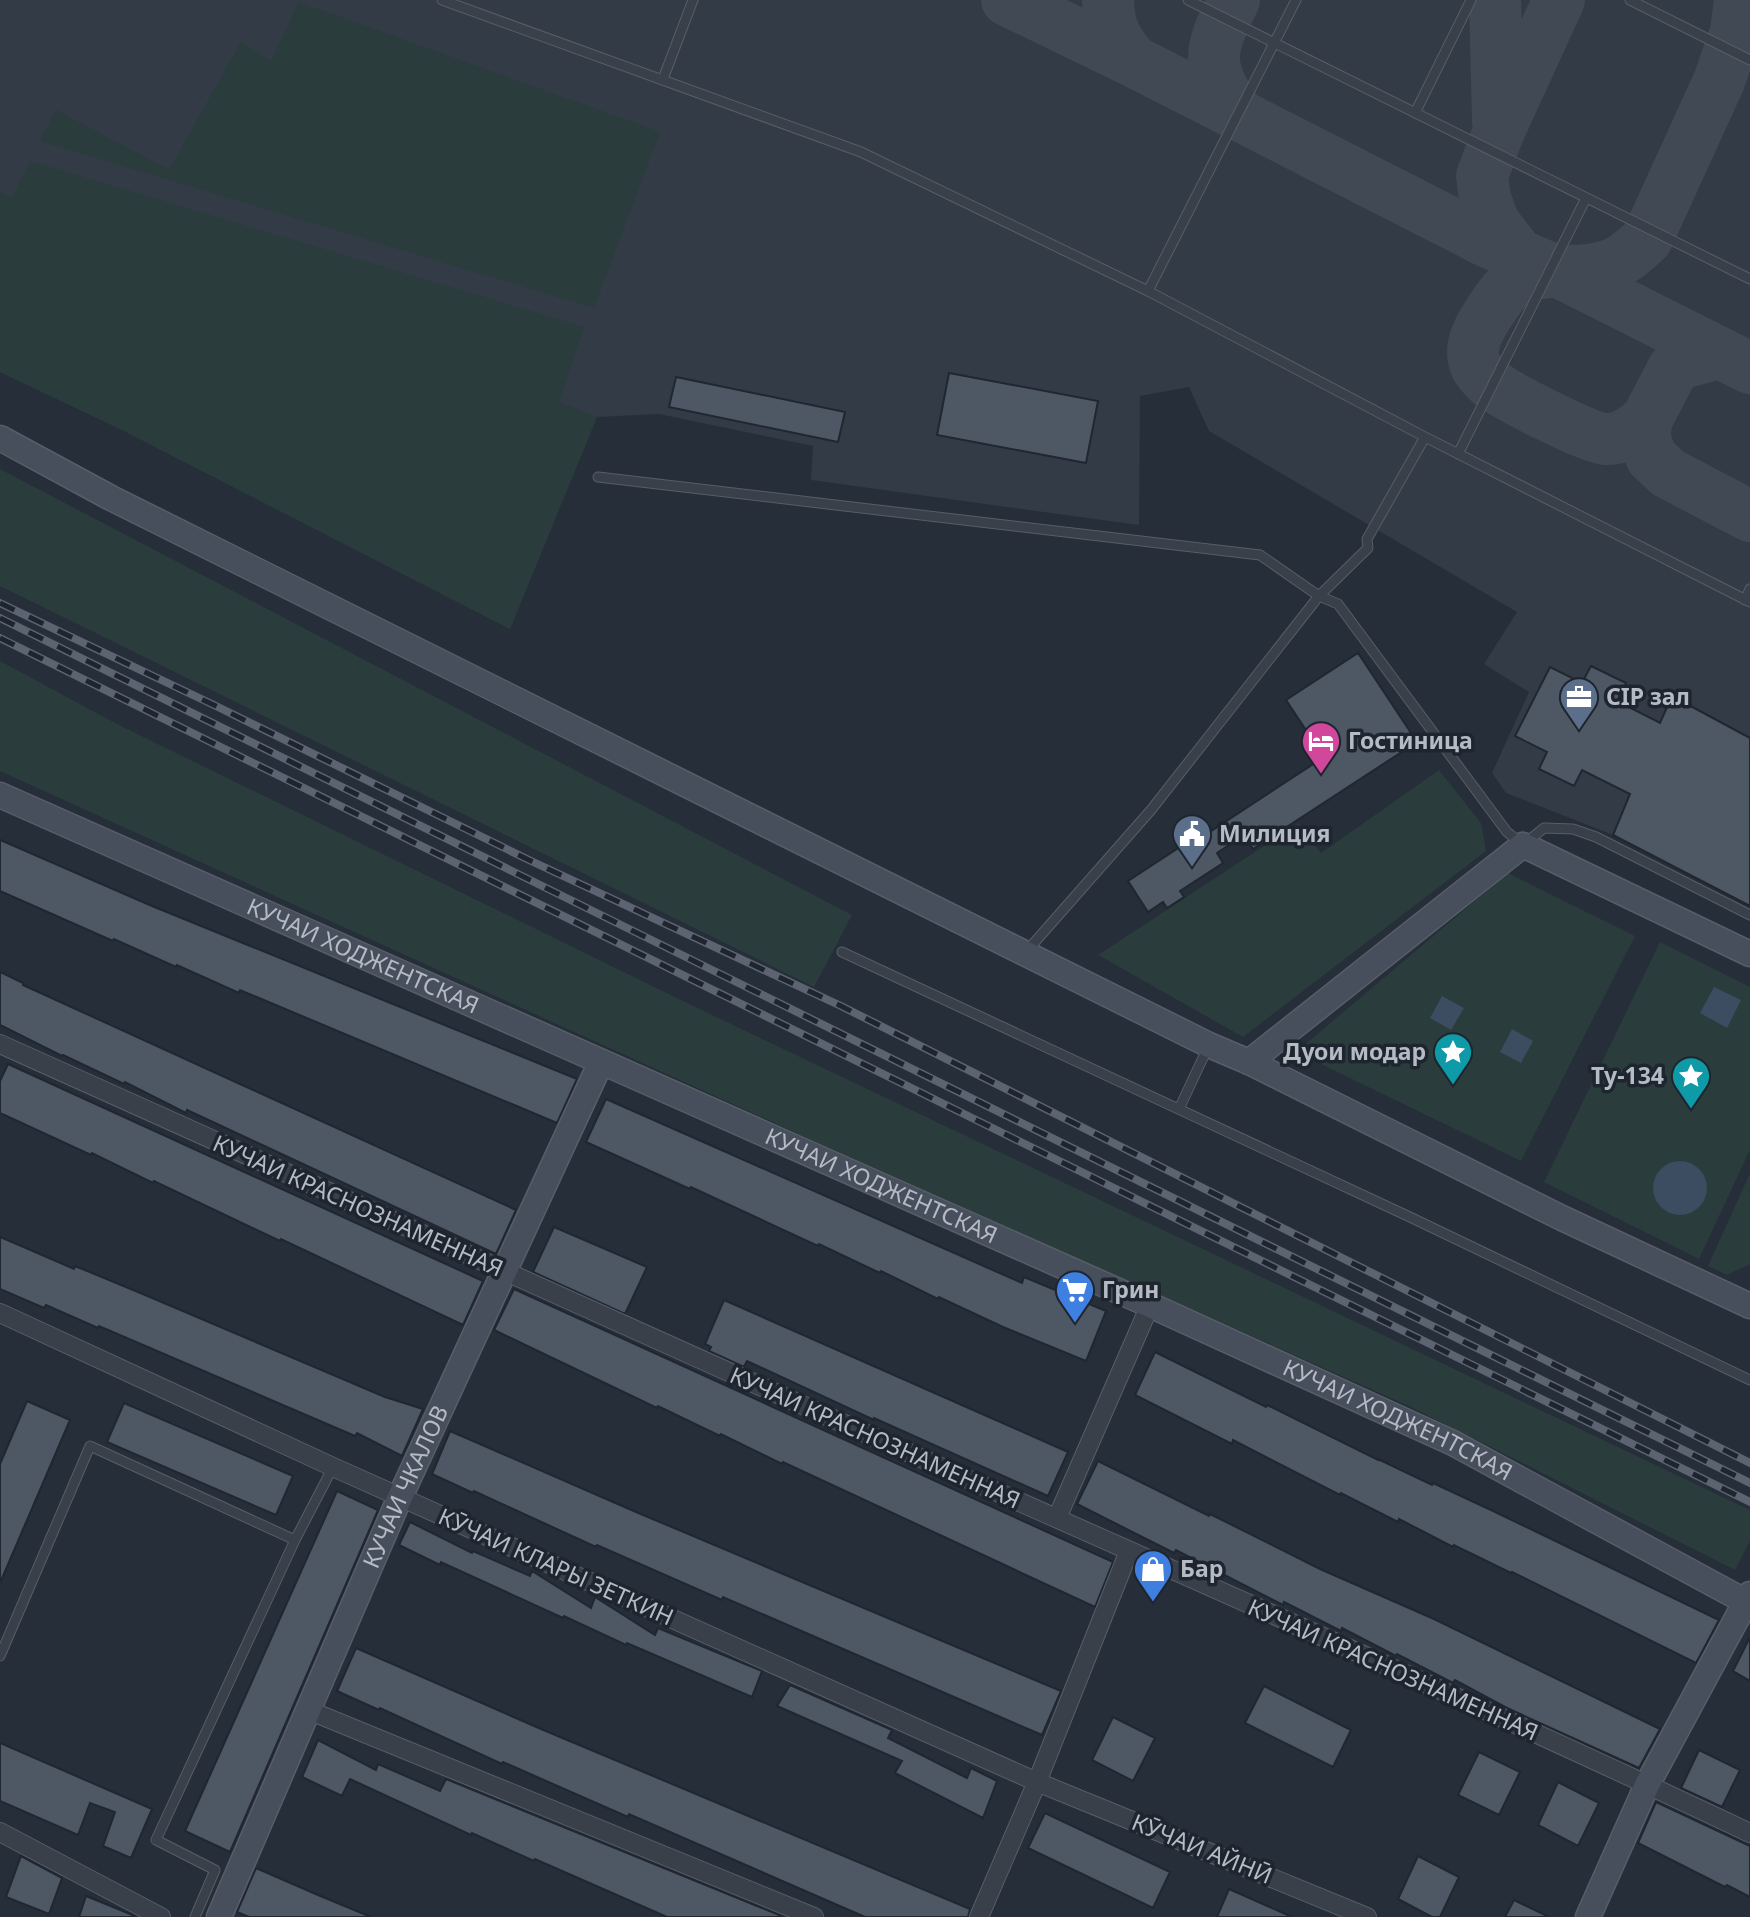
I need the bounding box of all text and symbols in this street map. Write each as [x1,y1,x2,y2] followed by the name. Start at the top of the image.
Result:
[1558,676,1600,731] office icon: CIP зал
[1606,680,1690,712] place label: CIP зал
[1300,720,1342,775] hotel icon: Гостиница
[1348,724,1473,756] place label: Гостиница
[1171,813,1213,868] public building icon: Милиция
[1219,817,1330,849] place label: Милиция
[242,890,484,1020] street label: КУЧАИ ХОДЖЕНТСКАЯ
[1432,1031,1474,1086] place icon: Дуои модар
[1283,1035,1426,1067] place label: Дуои модар
[1670,1055,1712,1110] place icon: Ту-134
[1591,1059,1664,1091] place label: Ту-134
[761,1119,1003,1250] street label: КУЧАИ ХОДЖЕНТСКАЯ
[208,1126,509,1284] street label: КУЧАИ КРАСНОЗНАМЕННАЯ
[1054,1269,1096,1324] supermarket icon: Грин
[1102,1273,1159,1305] place label: Грин
[1278,1351,1519,1487] street label: КУЧАИ ХОДЖЕНТСКАЯ
[725,1358,1026,1516] street label: КУЧАИ КРАСНОЗНАМЕННАЯ
[354,1400,455,1573] street label: КУЧАИ ЧКАЛОВ
[434,1500,679,1632] street label: КӮЧАИ КЛАРЫ ЗЕТКИН
[1132,1548,1174,1603] shop icon: Бар
[1180,1552,1223,1584] place label: Бар
[1243,1590,1544,1748] street label: КУЧАИ КРАСНОЗНАМЕННАЯ
[1127,1805,1277,1891] street label: КӮЧАИ АЙНӢ

